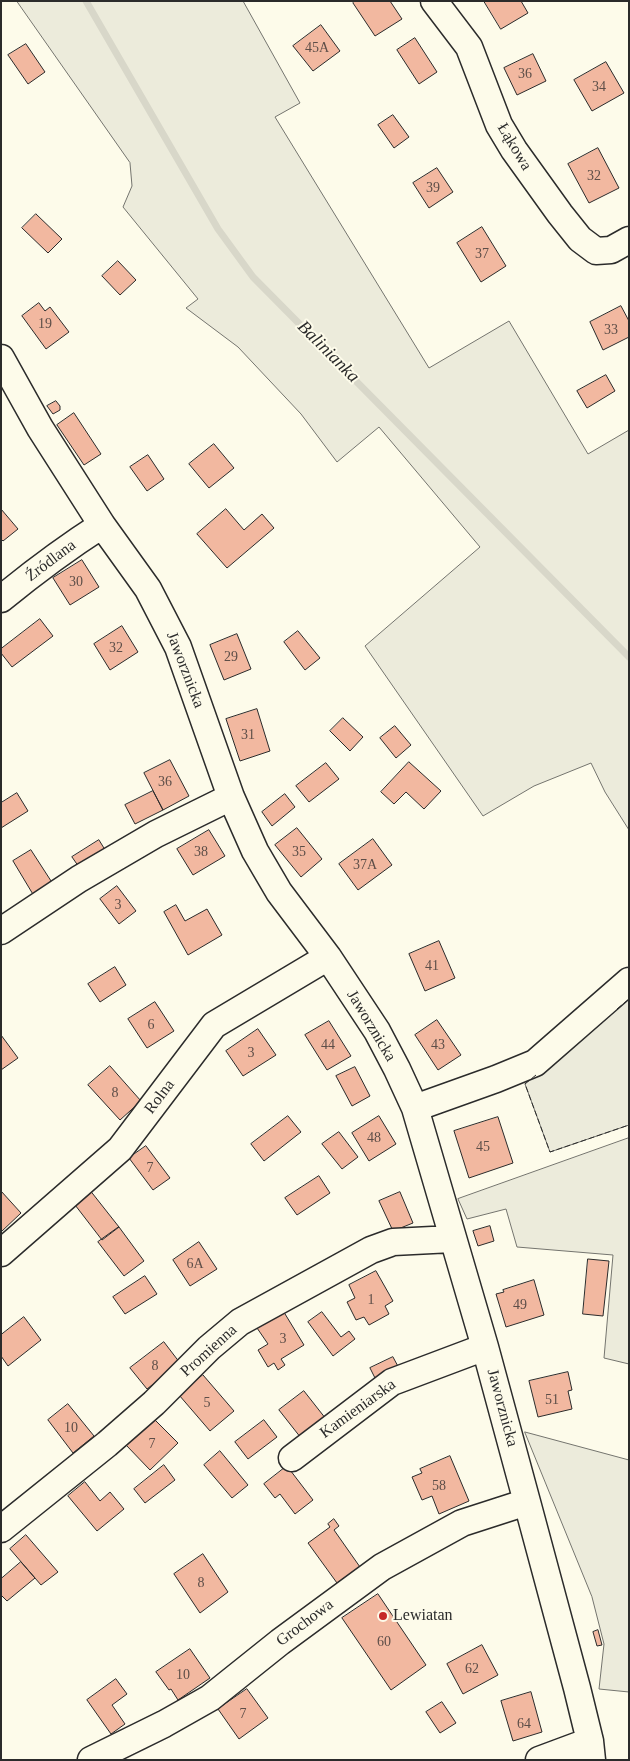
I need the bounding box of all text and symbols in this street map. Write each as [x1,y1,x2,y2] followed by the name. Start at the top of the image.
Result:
[305,40,329,56] house number: 45A
[518,66,532,82] house number: 36
[592,79,606,95] house number: 34
[493,120,535,174] street label: Łąkowa
[587,168,601,184] house number: 32
[426,180,440,196] house number: 39
[475,246,489,262] house number: 37
[38,316,52,332] house number: 19
[292,316,364,388] water label: Balinianka
[604,322,618,338] house number: 33
[22,536,80,586] street label: Źródlana
[69,574,83,590] house number: 30
[162,629,208,711] street label: Jaworznicka
[109,640,123,656] house number: 32
[224,649,238,665] house number: 29
[241,727,255,743] house number: 31
[158,774,172,790] house number: 36
[194,844,208,860] house number: 38
[292,844,306,860] house number: 35
[353,857,377,873] house number: 37A
[115,897,122,913] house number: 3
[425,958,439,974] house number: 41
[342,987,400,1065] street label: Jaworznicka
[148,1017,154,1033] house number: 6
[321,1037,335,1053] house number: 44
[431,1037,445,1053] house number: 43
[248,1045,255,1061] house number: 3
[141,1076,179,1118] street label: Rolna
[112,1085,118,1101] house number: 8
[367,1130,381,1146] house number: 48
[476,1139,490,1155] house number: 45
[146,1160,154,1176] house number: 7
[186,1256,204,1272] house number: 6A
[368,1292,374,1308] house number: 1
[513,1297,527,1313] house number: 49
[177,1321,241,1381] street label: Promienna
[280,1331,286,1347] house number: 3
[152,1358,158,1374] house number: 8
[482,1367,522,1449] street label: Jaworznicka
[316,1375,400,1443] street label: Kamieniarska
[545,1392,559,1408] house number: 51
[203,1395,210,1411] house number: 5
[64,1420,78,1436] house number: 10
[148,1436,156,1452] house number: 7
[432,1478,446,1494] house number: 58
[198,1575,205,1591] house number: 8
[273,1595,337,1651] street label: Grochowa
[393,1606,453,1626] place label: Lewiatan
[377,1610,389,1622] marker: Lewiatan
[377,1634,391,1650] house number: 60
[465,1661,479,1677] house number: 62
[176,1667,190,1683] house number: 10
[240,1706,247,1722] house number: 7
[517,1716,531,1732] house number: 64

